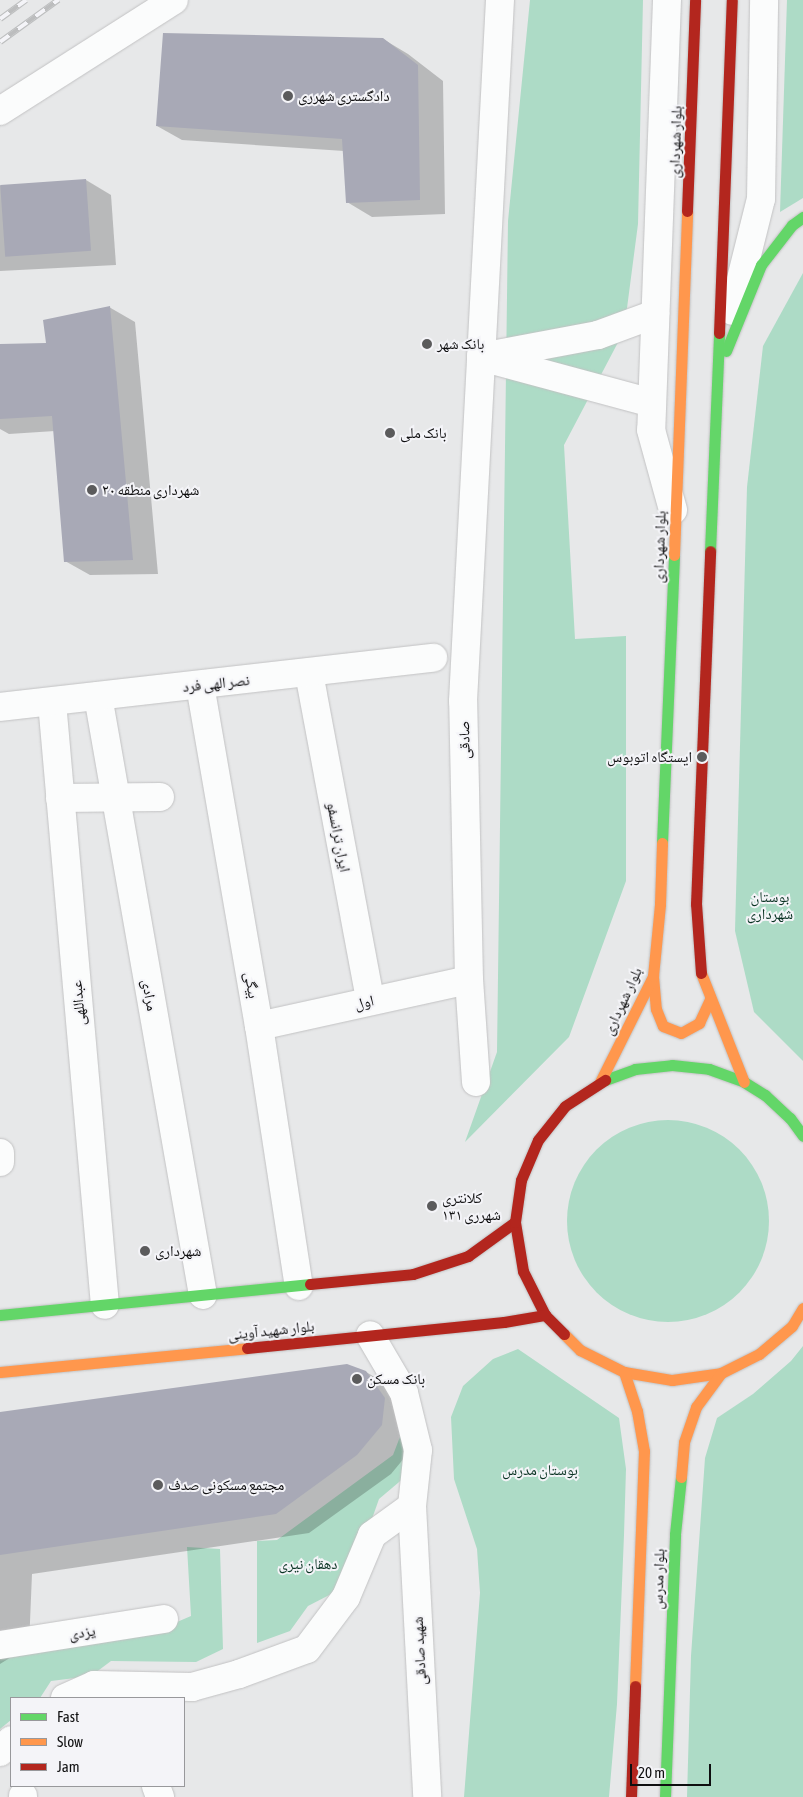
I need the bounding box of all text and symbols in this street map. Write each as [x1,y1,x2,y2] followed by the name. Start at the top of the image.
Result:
[298,87,390,105] place label: دادگستری شهرری
[282,90,294,102] marker: دادگستری شهرری
[665,105,685,179] street label: بلوار شهرداری
[437,335,484,353] place label: بانک شهر
[421,338,433,350] marker: بانک شهر
[400,424,447,442] place label: بانک ملی
[384,427,396,439] marker: بانک ملی
[102,481,199,499] place label: شهرداری منطقه ۲۰
[86,484,98,496] marker: شهرداری منطقه ۲۰
[649,510,669,584] street label: بلوار شهرداری
[182,671,250,695] street label: نصر الهی فرد
[455,721,473,759] street label: صادقی
[607,748,692,766] place label: ایستگاه اتوبوس
[696,751,708,763] marker: ایستگاه اتوبوس
[323,801,355,873] street label: ایران ترانسفو
[747,887,793,922] park label: بوستان شهرداری
[598,964,646,1038] street label: بلوار شهرداری
[241,970,263,1000] street label: بیگی
[138,978,162,1012] street label: مرادی
[67,980,89,1026] street label: عبداللهی
[352,991,376,1013] street label: اول
[442,1188,501,1223] place label: کلانتری ۱۳۱ شهرری
[426,1200,438,1212] marker: کلانتری ۱۳۱ شهرری
[155,1242,201,1260] place label: شهرداری
[139,1245,151,1257] marker: شهرداری
[227,1317,315,1343] street label: بلوار شهید آوینی
[367,1370,425,1388] place label: بانک مسکن
[351,1373,363,1385] marker: بانک مسکن
[502,1461,578,1479] park label: بوستان مدرس
[168,1476,284,1494] place label: مجتمع مسکونی صدف
[152,1479,164,1491] marker: مجتمع مسکونی صدف
[648,1548,668,1610] street label: بلوار مدرس
[278,1555,338,1573] park label: دهقان نیری
[408,1616,430,1686] street label: شهید صادقی
[67,1621,97,1643] street label: یزدی
[10,1697,185,1787] legend
[57,1708,79,1725] text: Fast
[57,1733,83,1750] text: Slow
[633,1754,714,1786] scale bar
[57,1758,80,1775] text: Jam
[638,1764,665,1781] text: 20 m

